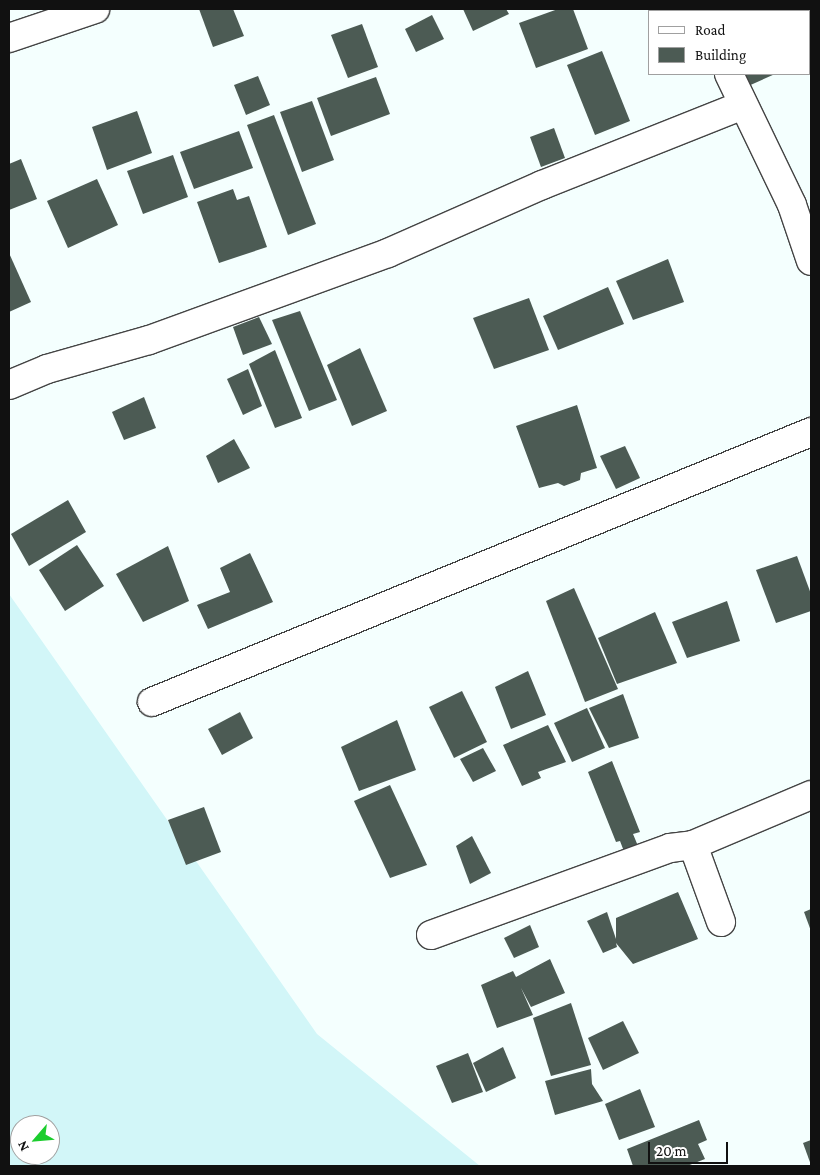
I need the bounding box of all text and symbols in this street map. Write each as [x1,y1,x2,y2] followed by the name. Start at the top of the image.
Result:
[648,10,810,75] legend
[695,22,725,38] text: Road
[695,47,746,63] text: Building
[10,1115,60,1165] north arrow
[650,1132,730,1164] scale bar
[13,1138,32,1154] text: N
[656,1143,687,1159] text: 20 m

